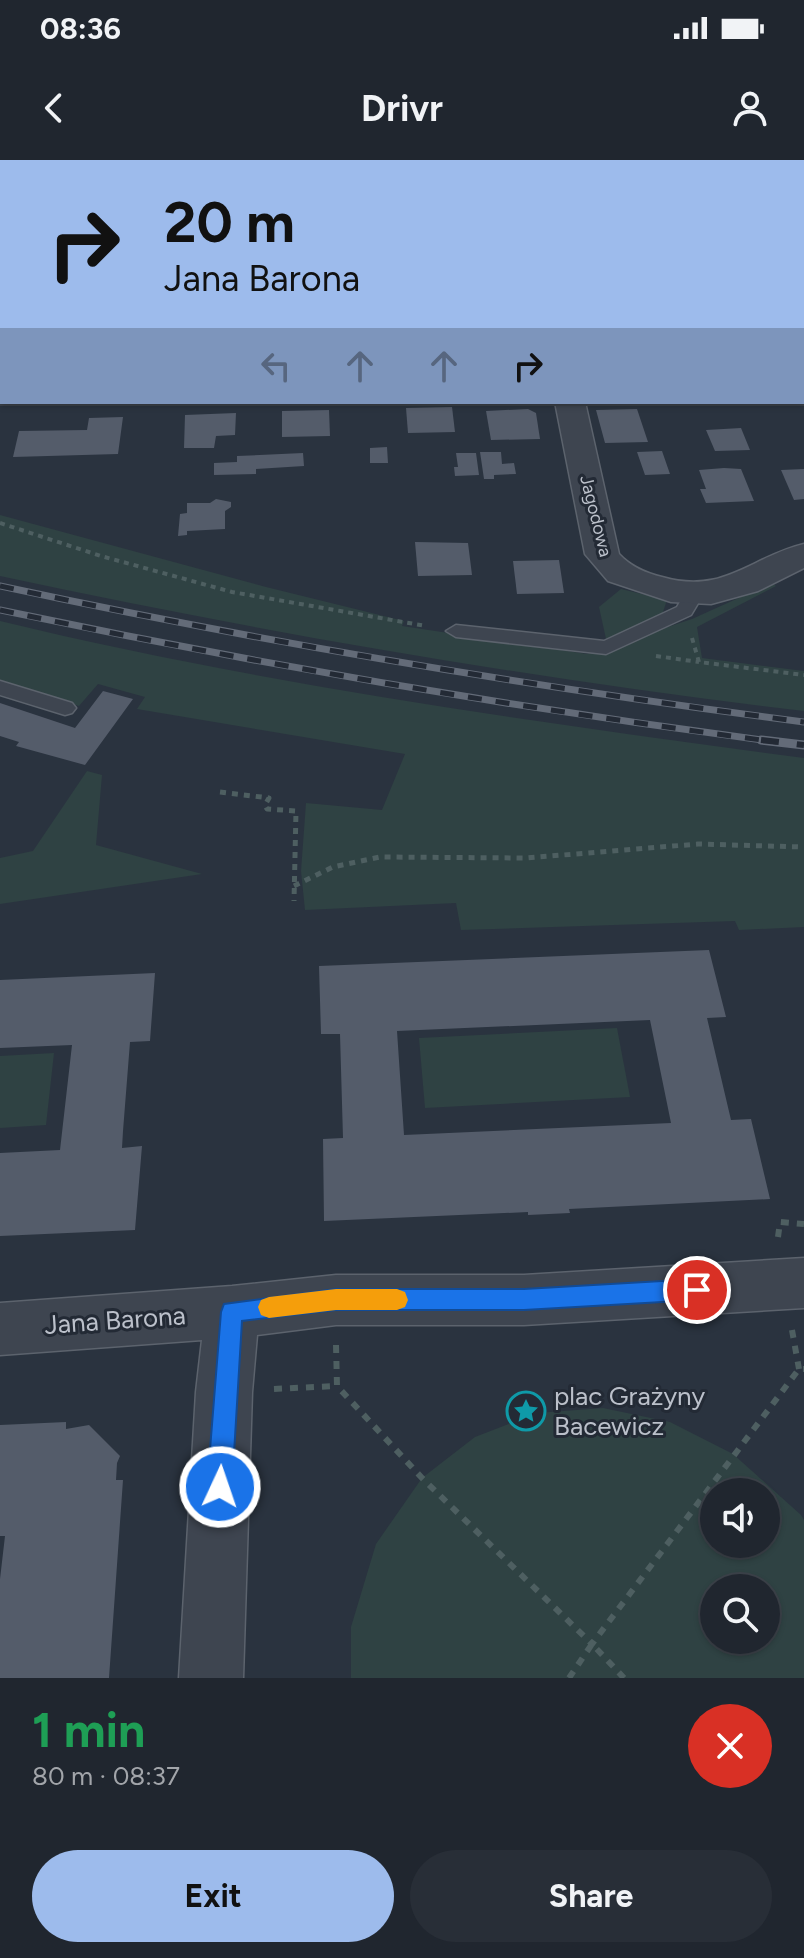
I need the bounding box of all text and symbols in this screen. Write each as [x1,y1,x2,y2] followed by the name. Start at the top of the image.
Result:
[40,10,121,47] text: 08:36
[32,86,76,130] icon: back
[728,86,772,130] icon: person
[361,87,443,130] text: Drivr
[164,189,295,256] text: 20 m
[32,192,136,296] icon: right
[164,257,360,300] text: Jana Barona
[254,344,298,388] icon: left
[338,344,382,388] icon: ahead
[422,344,466,388] icon: ahead
[506,344,550,388] icon: right
[575,473,617,559] street label: Jagodowa
[663,1256,731,1324] pin
[675,1268,719,1312] icon: arrive
[43,1299,187,1341] street label: Jana Barona
[554,1380,705,1442] place label: plac Grażyny Bacewicz
[505,1390,547,1432] place icon: plac Grażyny Bacewicz
[178,1445,262,1529] position arrow
[700,1478,780,1654] map controls
[700,1478,780,1558] button: sound
[700,1574,780,1654] button: search
[32,1701,145,1759] text: 1 min
[688,1704,772,1788] button: close
[32,1760,180,1792] text: 80 m · 08:37
[32,1850,394,1942] button: Exit
[410,1850,772,1942] button: Share

